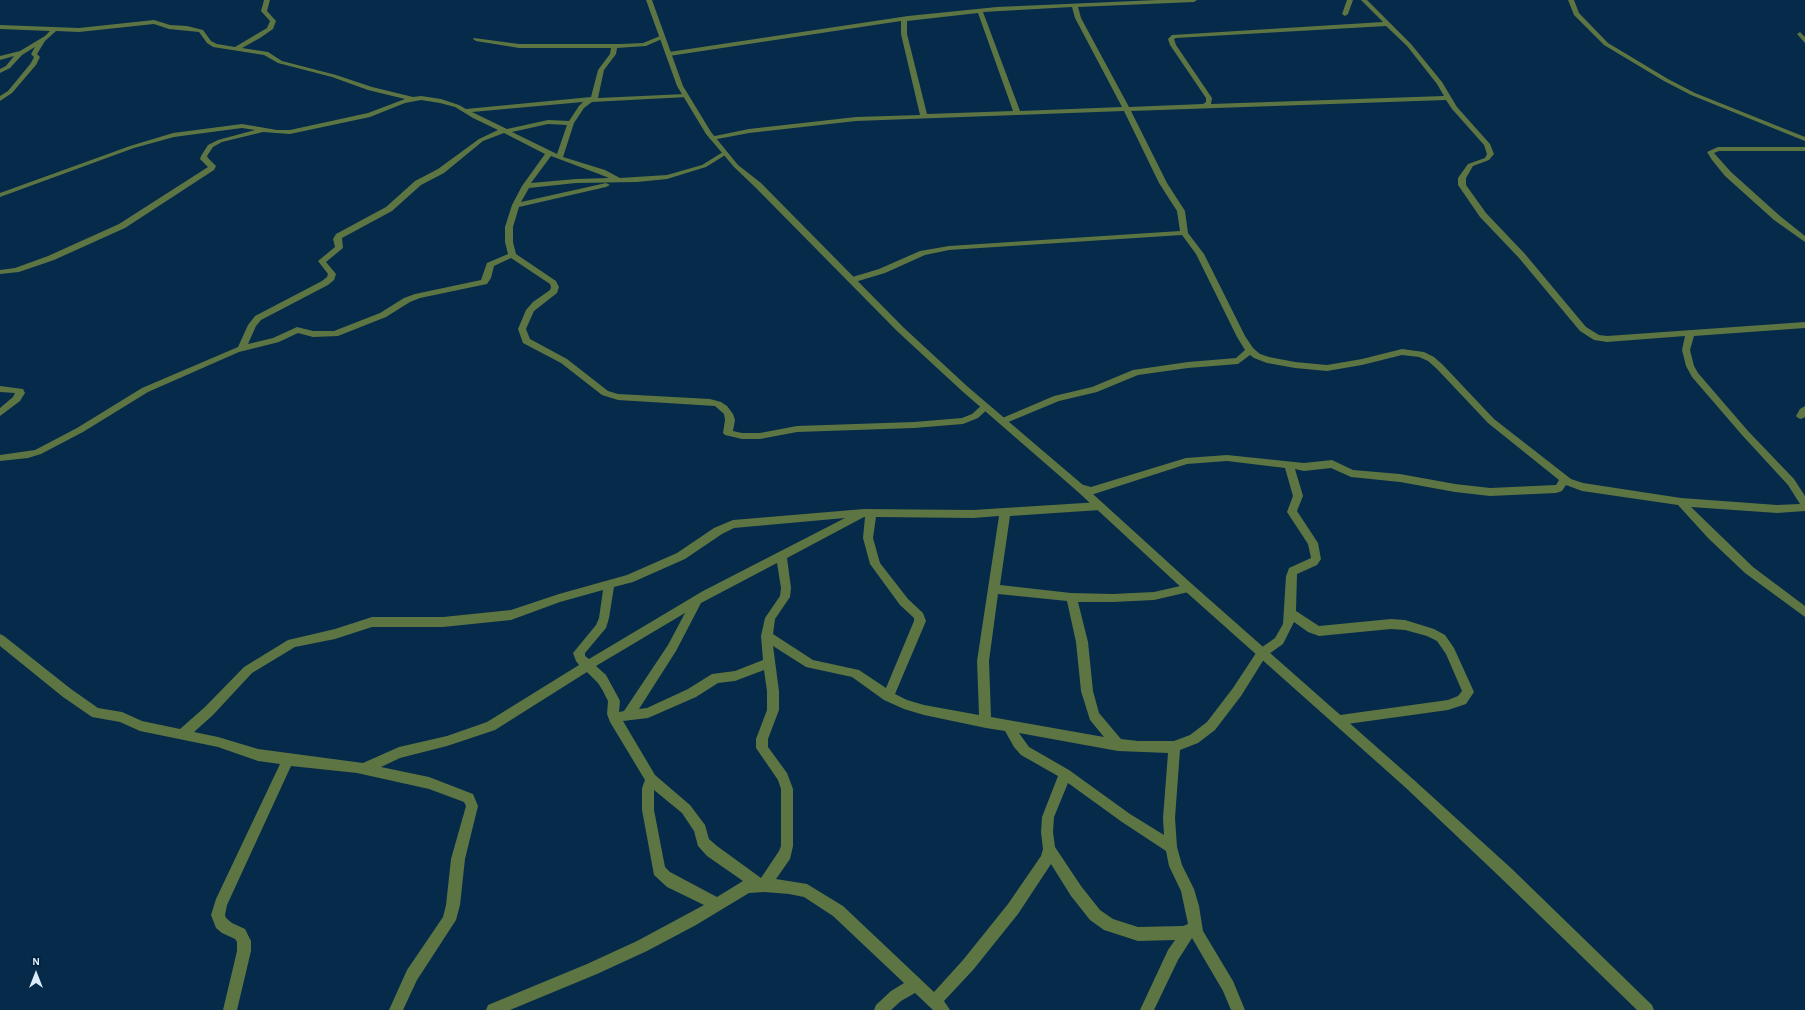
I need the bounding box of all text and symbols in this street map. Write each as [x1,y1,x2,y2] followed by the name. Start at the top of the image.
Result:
[16,954,56,994] north arrow
[32,956,40,967] text: N

